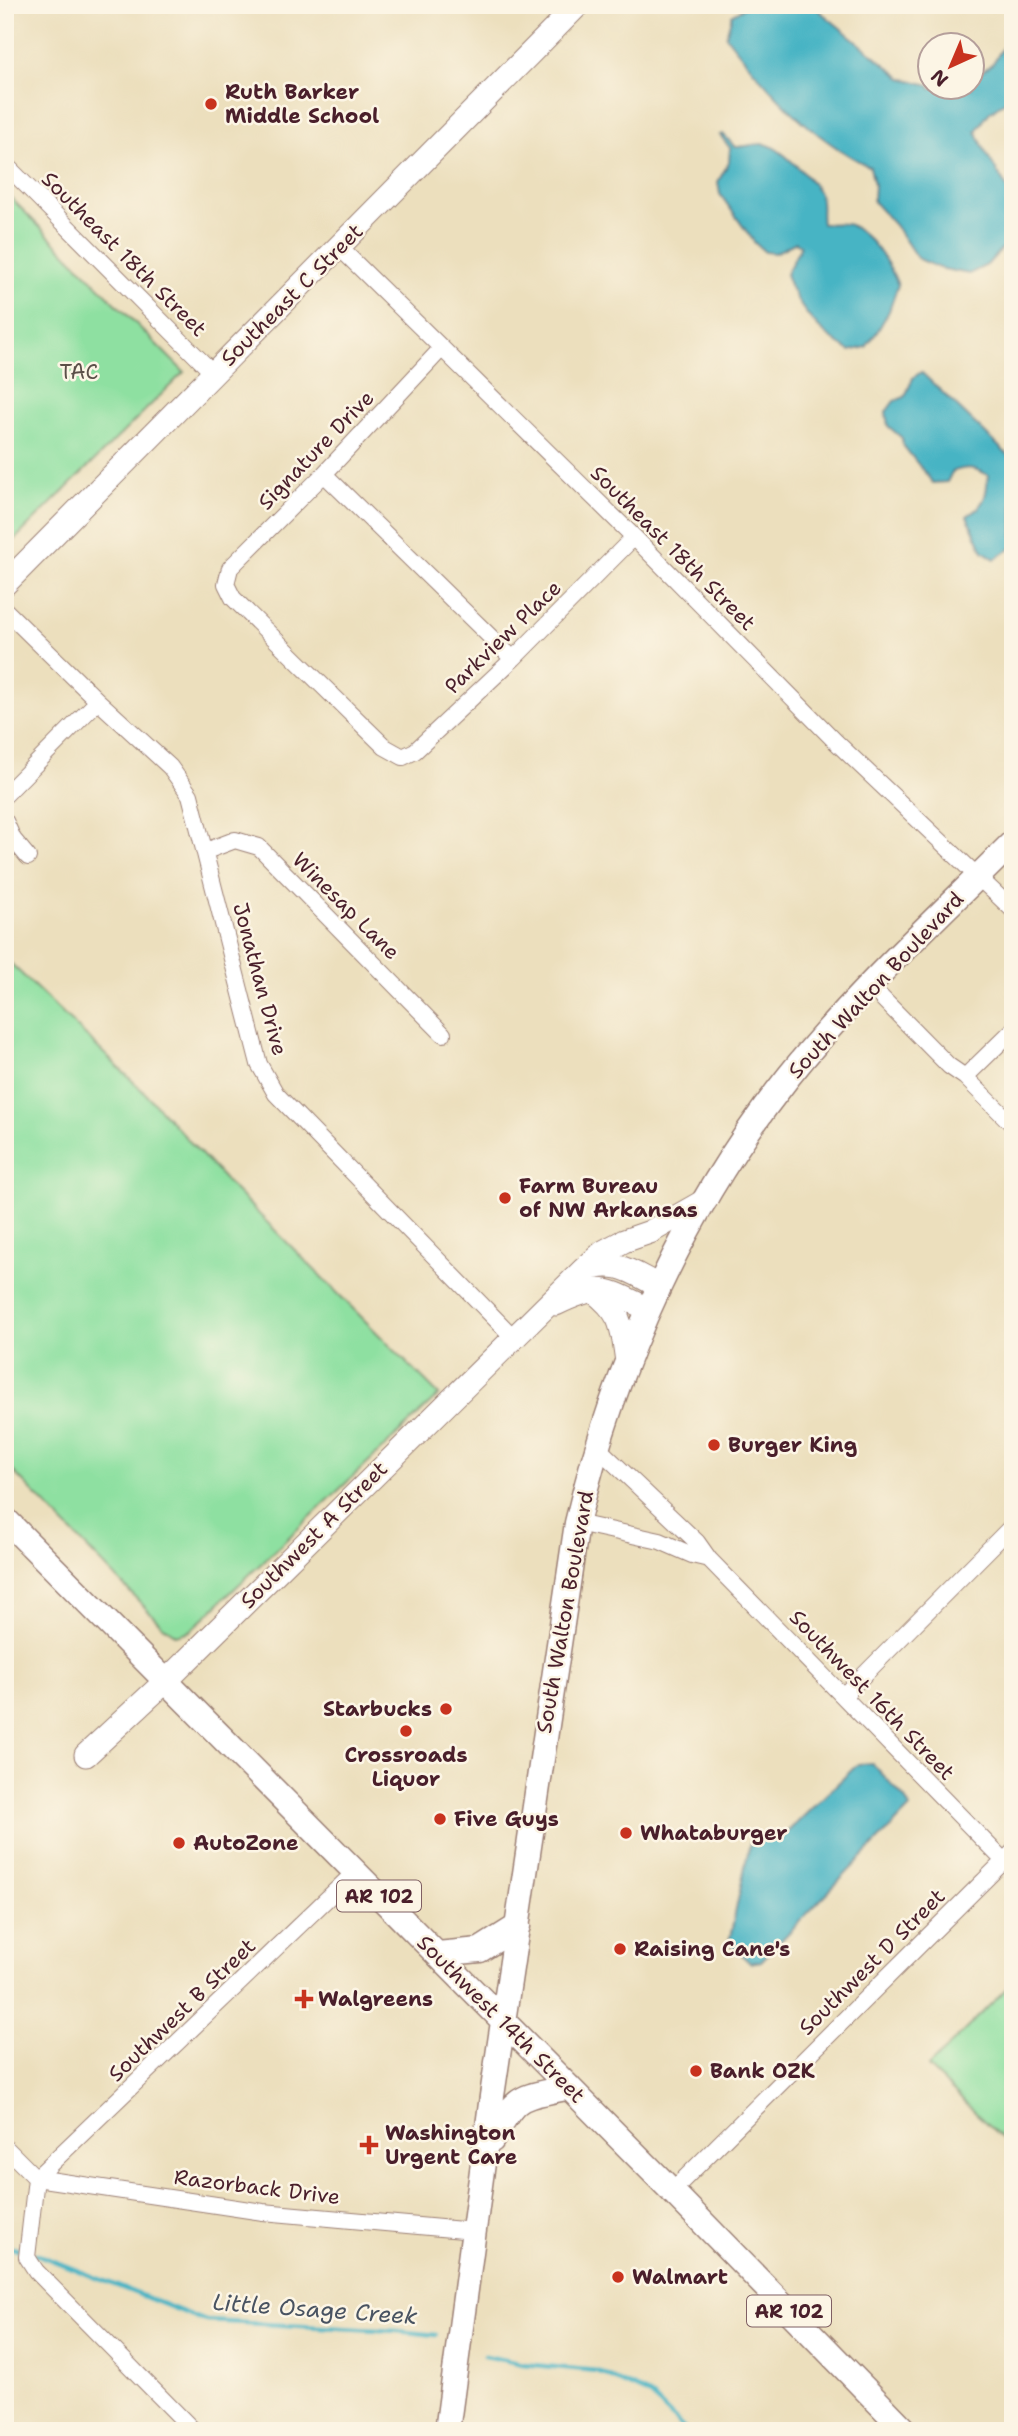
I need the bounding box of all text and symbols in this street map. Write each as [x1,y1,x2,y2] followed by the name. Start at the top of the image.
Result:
[916,32,986,102] north arrow
[925,64,954,92] text: N
[225,78,379,130] place label: Ruth Barker Middle School
[203,96,219,112] marker: Ruth Barker Middle School
[35,165,213,343] street label: Southeast 18th Street
[215,218,369,372] street label: Southeast C Street
[59,358,99,386] park label: TAC
[252,384,380,516] street label: Signature Drive
[584,459,762,637] street label: Southeast 18th Street
[439,574,567,700] street label: Parkview Place
[286,846,406,966] street label: Winesap Lane
[782,886,970,1084] street label: South Walton Boulevard
[226,900,294,1058] street label: Jonathan Drive
[519,1172,698,1224] place label: Farm Bureau of NW Arkansas
[497,1190,513,1206] marker: Farm Bureau of NW Arkansas
[728,1431,857,1459] place label: Burger King
[706,1437,722,1453] marker: Burger King
[234,1455,394,1615] street label: Southwest A Street
[530,1489,600,1735] street label: South Walton Boulevard
[783,1604,961,1786] street label: Southwest 16th Street
[323,1695,432,1723] place label: Starbucks
[438,1701,454,1717] marker: Starbucks
[398,1723,414,1739] marker: Crossroads Liquor
[345,1741,467,1793] place label: Crossroads Liquor
[454,1805,559,1833] place label: Five Guys
[432,1811,448,1827] marker: Five Guys
[640,1819,787,1847] place label: Whataburger
[618,1825,634,1841] marker: Whataburger
[193,1829,298,1857] place label: AutoZone
[171,1835,187,1851] marker: AutoZone
[337,1880,421,1912] road number: AR 102
[793,1883,951,2041] street label: Southwest D Street
[411,1929,591,2109] street label: Southwest 14th Street
[102,1932,262,2088] street label: Southwest B Street
[634,1935,790,1963] place label: Raising Cane's
[612,1941,628,1957] marker: Raising Cane's
[318,1985,433,2013] place label: Walgreens
[296,1991,312,2007] marker: Walgreens
[710,2057,816,2085] place label: Bank OZK
[688,2063,704,2079] marker: Bank OZK
[385,2119,517,2171] place label: Washington Urgent Care
[359,2135,379,2155] marker: Washington Urgent Care
[172,2163,342,2211] street label: Razorback Drive
[632,2263,728,2291] place label: Walmart
[610,2269,626,2285] marker: Walmart
[211,2287,419,2331] water label: Little Osage Creek
[747,2296,831,2326] road number: AR 102

